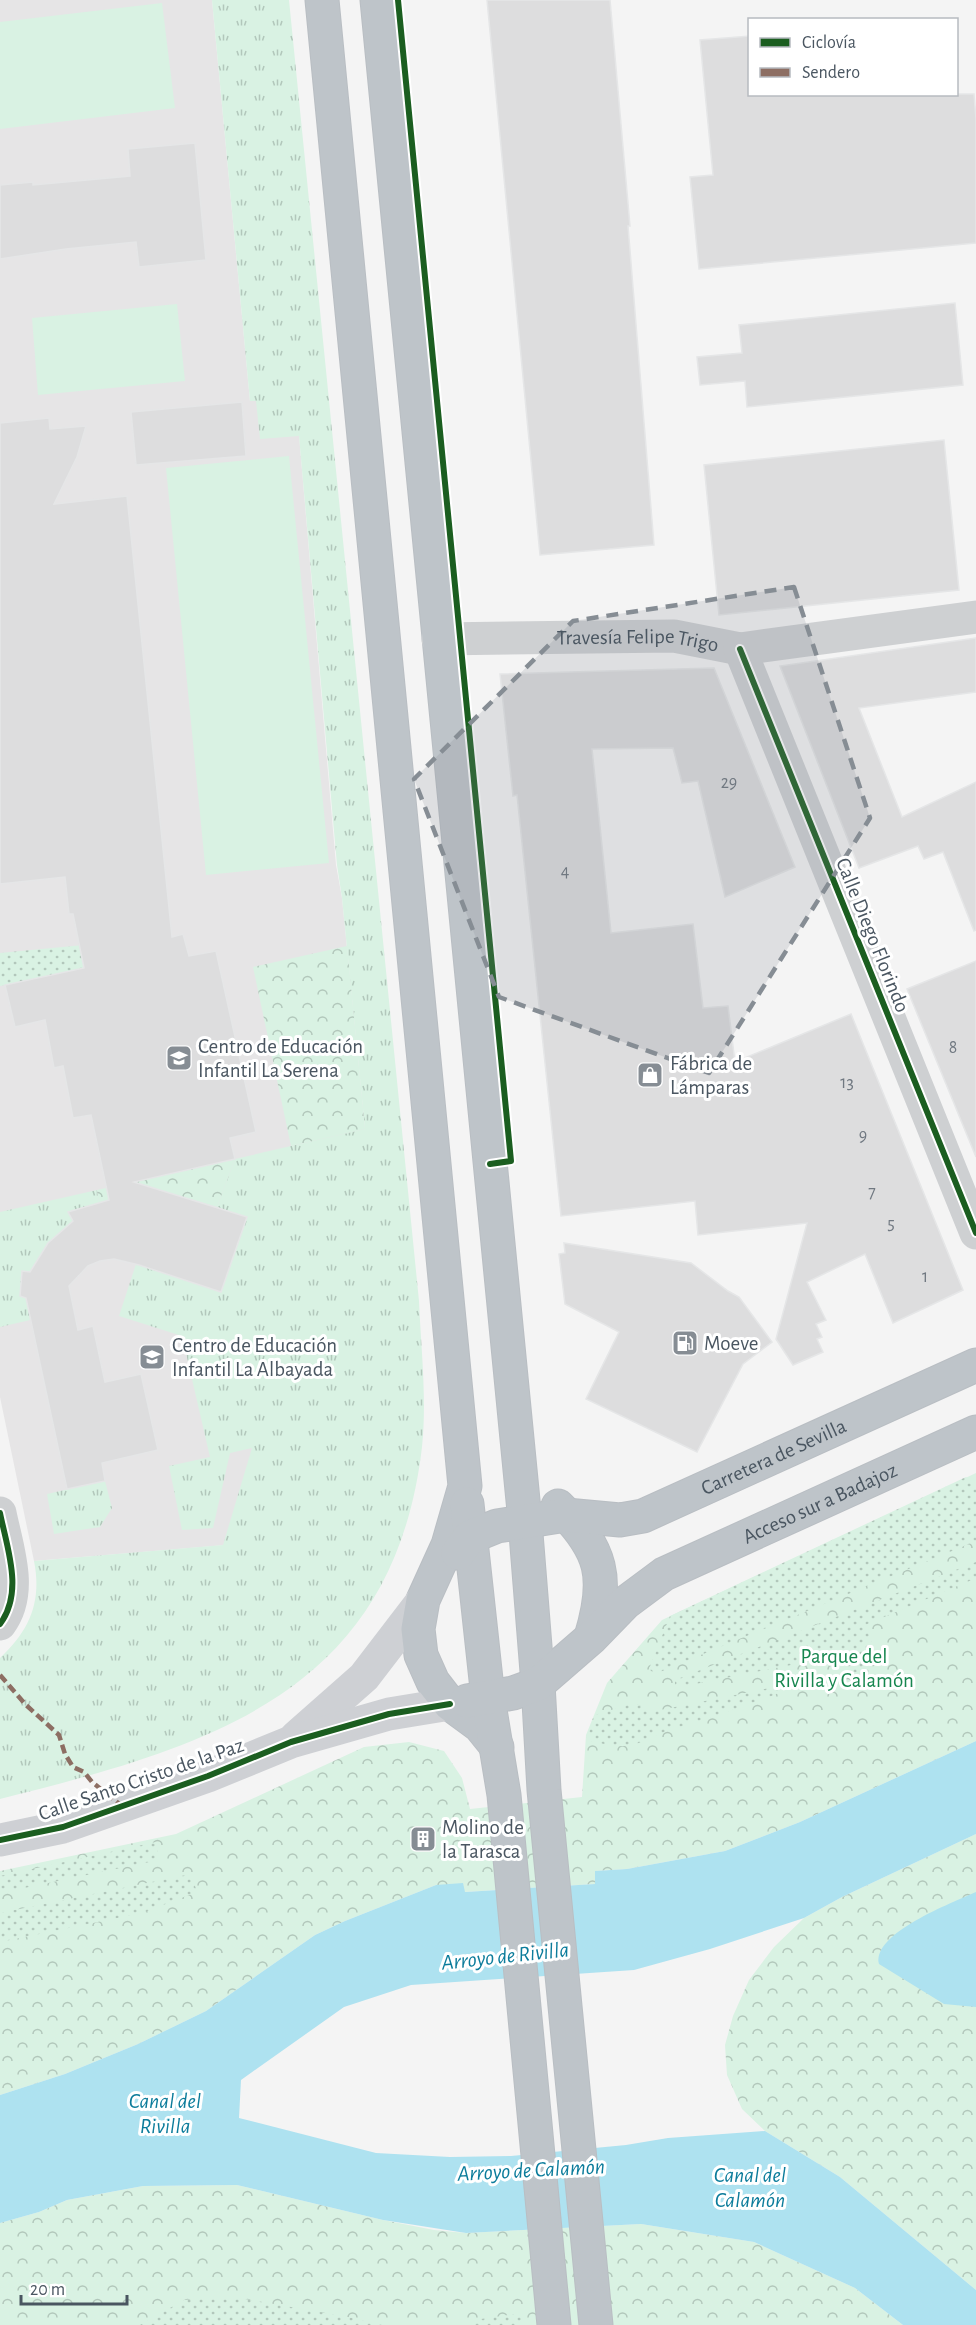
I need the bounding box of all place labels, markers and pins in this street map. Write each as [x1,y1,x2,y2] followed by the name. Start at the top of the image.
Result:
[198,1036,363,1081] place label: Centro de Educación Infantil La Serena
[164,1043,194,1073] school or university icon: Centro de Educación Infantil La Serena
[670,1053,752,1098] place label: Fábrica de Lámparas
[635,1060,665,1090] shop icon: Fábrica de Lámparas
[670,1328,700,1358] fuel station icon: Moeve
[704,1333,758,1354] place label: Moeve
[172,1335,337,1380] place label: Centro de Educación Infantil La Albayada
[137,1342,167,1372] school or university icon: Centro de Educación Infantil La Albayada
[442,1817,524,1862] place label: Molino de la Tarasca
[408,1824,438,1854] building icon: Molino de la Tarasca

